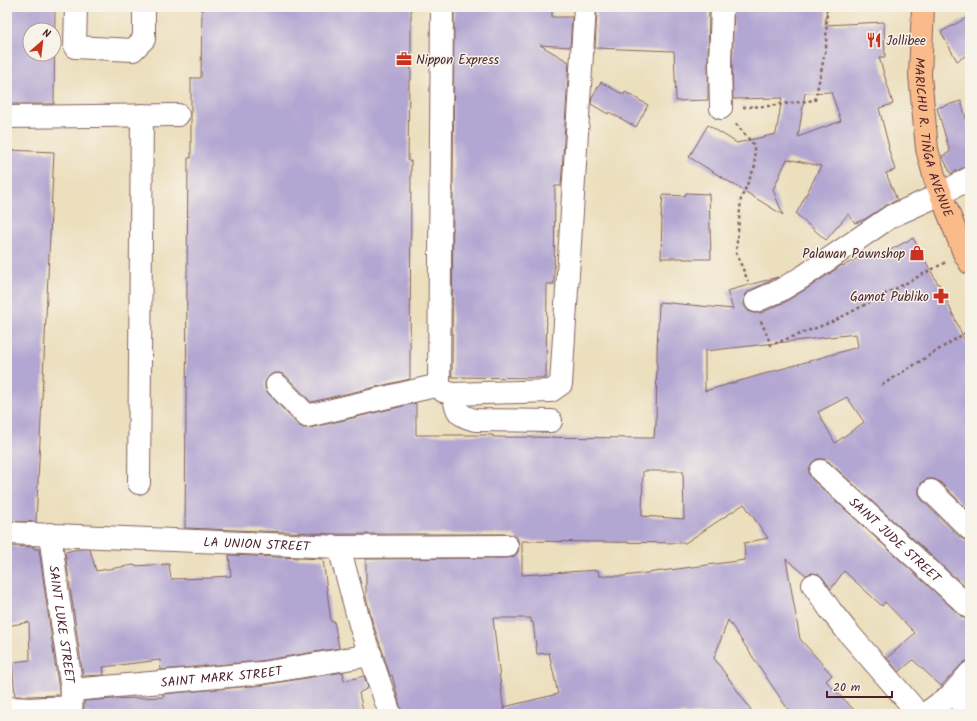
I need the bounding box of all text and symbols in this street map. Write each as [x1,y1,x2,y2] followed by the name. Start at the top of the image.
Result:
[22,22,62,62] north arrow
[39,24,54,44] text: N
[865,31,883,49] restaurant icon: Jollibee
[886,31,926,52] place label: Jollibee
[395,50,413,68] office icon: Nippon Express
[416,50,499,71] place label: Nippon Express
[908,57,958,221] street label: MARICHU R. TIÑGA AVENUE
[802,244,906,265] place label: Palawan Pawnshop
[908,244,926,262] shop icon: Palawan Pawnshop
[850,287,929,308] place label: Gamot Publiko
[932,287,950,305] pharmacy icon: Gamot Publiko
[844,493,946,589] street label: SAINT JUDE STREET
[203,532,311,558] street label: LA UNION STREET
[42,564,80,686] street label: SAINT LUKE STREET
[160,661,285,694] street label: SAINT MARK STREET
[827,673,892,699] scale bar
[833,678,861,697] text: 20 m

